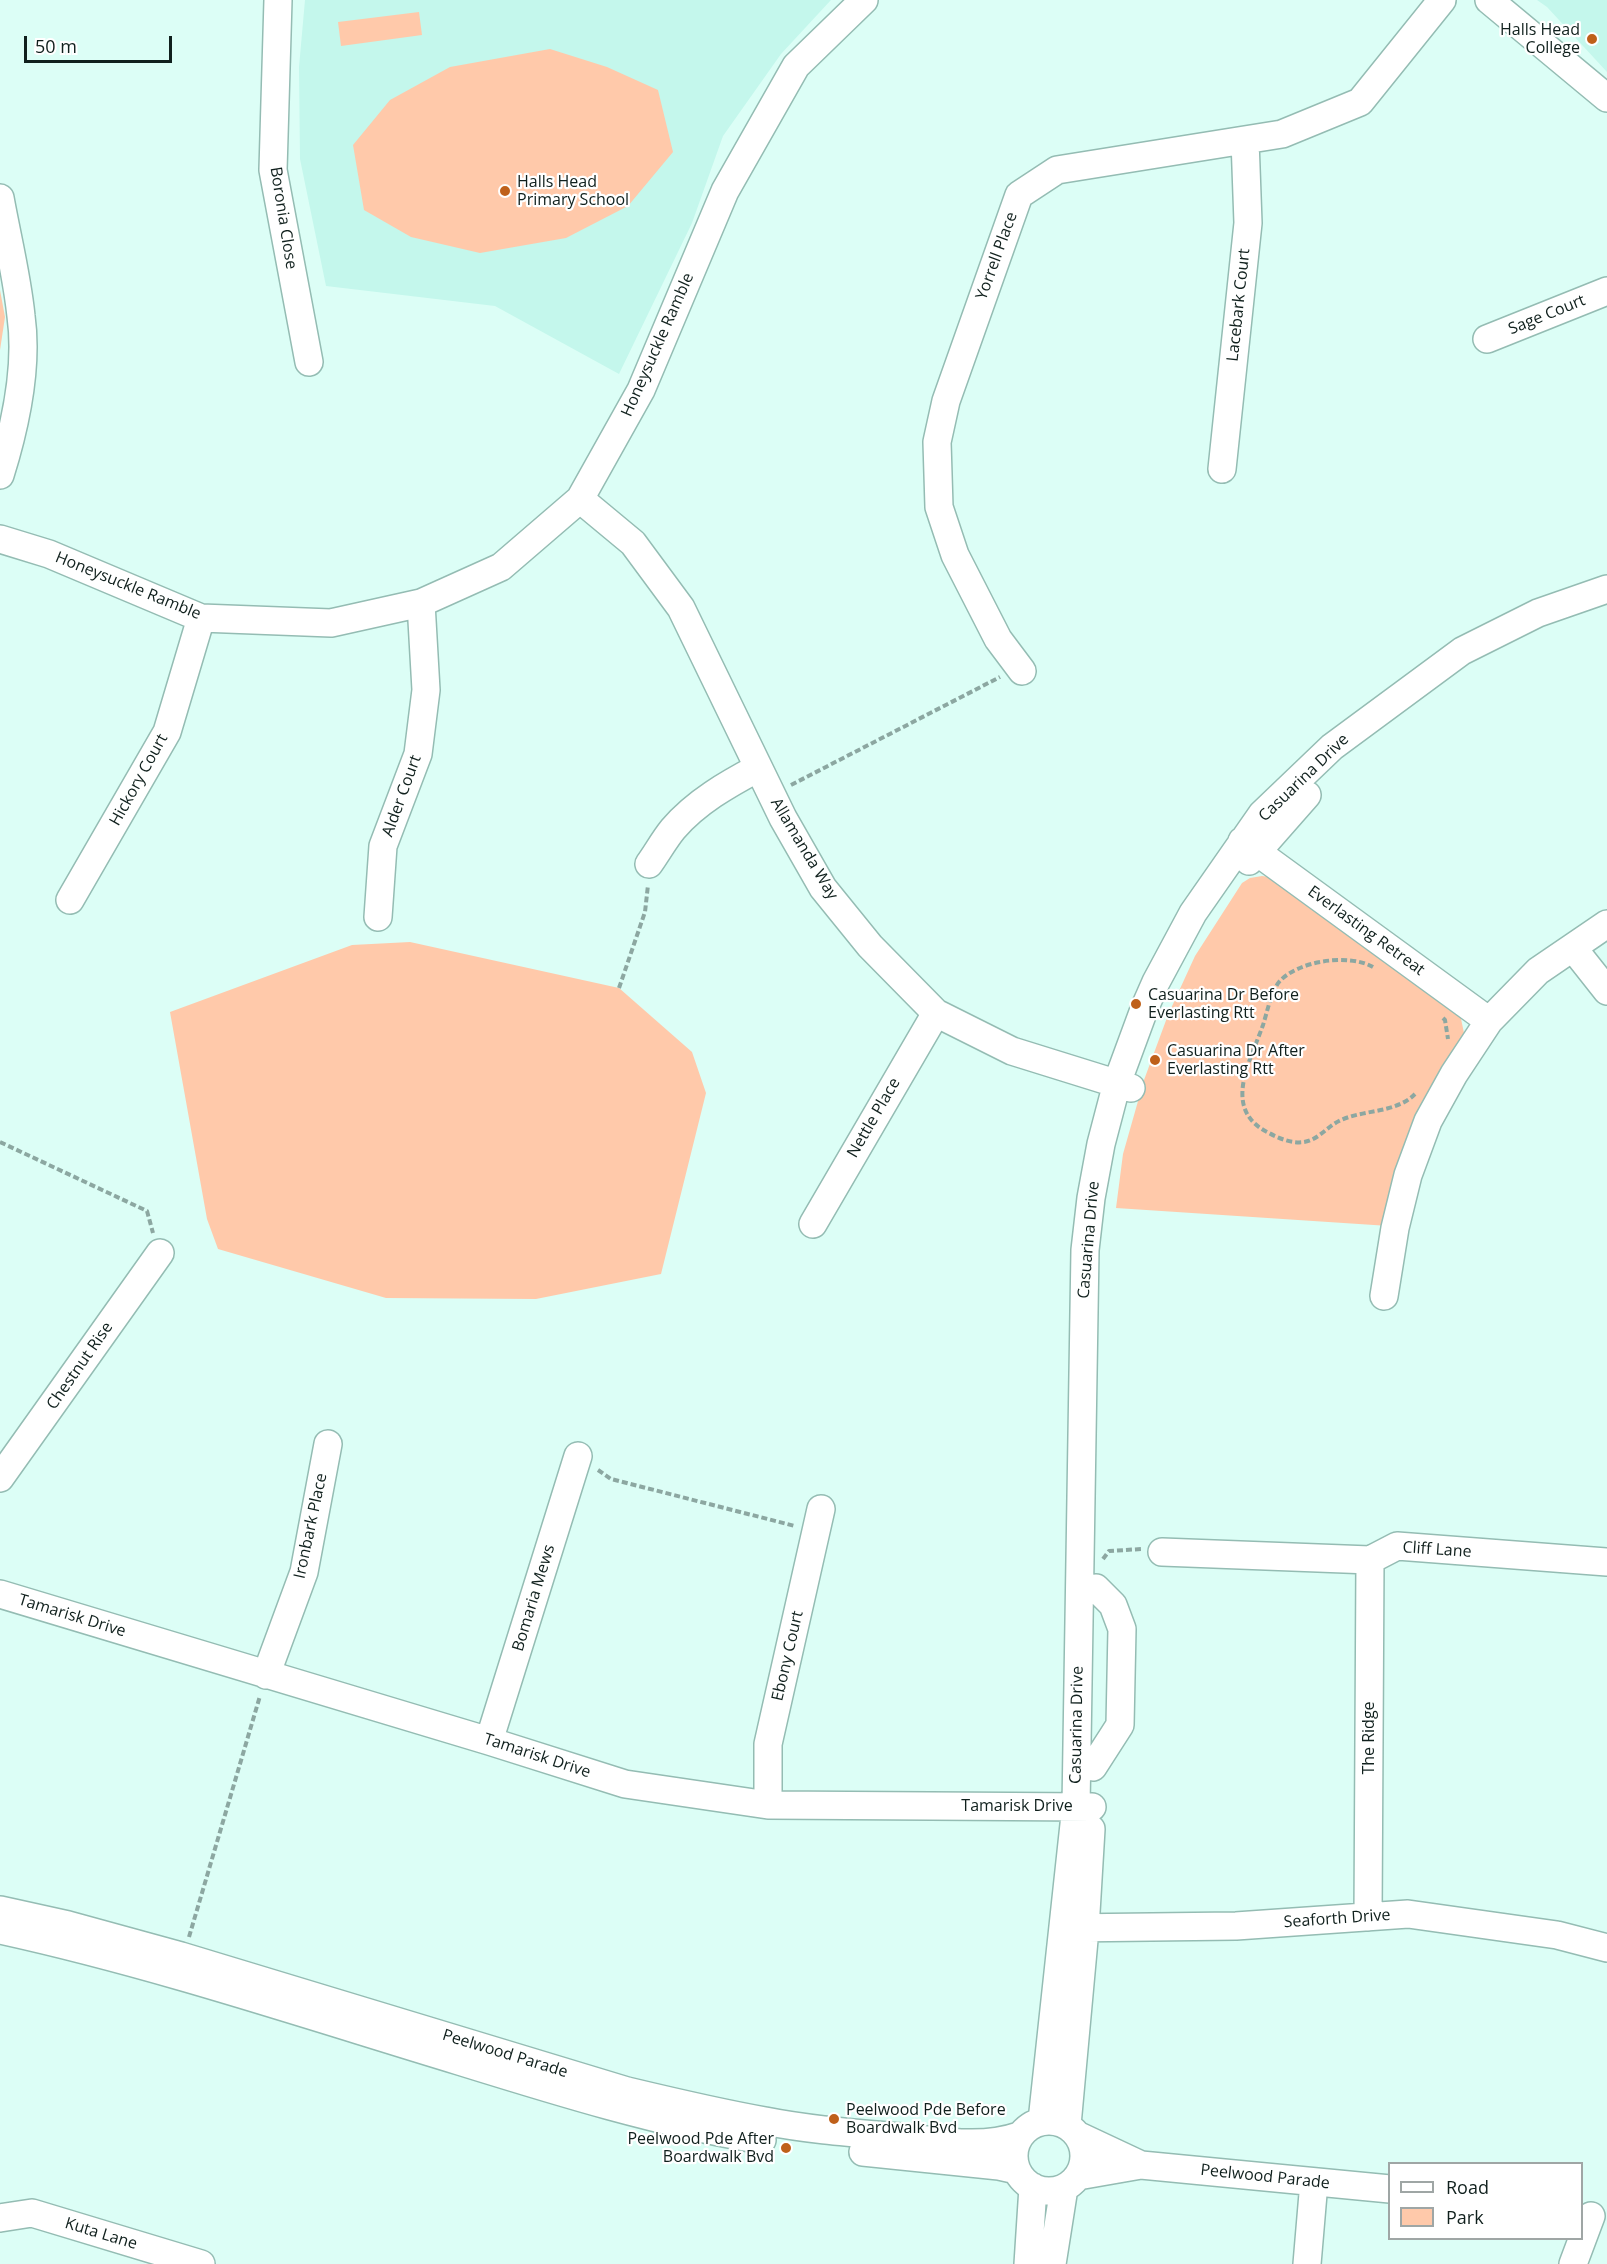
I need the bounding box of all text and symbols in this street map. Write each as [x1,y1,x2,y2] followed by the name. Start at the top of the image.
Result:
[1500,20,1580,58] place label: Halls Head College
[27,24,176,62] scale bar
[1585,32,1599,46] marker: Halls Head College
[35,34,77,58] text: 50 m
[265,165,301,271] street label: Boronia Close
[517,172,629,210] place label: Halls Head Primary School
[498,184,512,198] marker: Halls Head Primary School
[972,209,1022,303] street label: Yorrell Place
[1224,248,1254,362] street label: Lacebark Court
[618,270,698,420] street label: Honeysuckle Ramble
[1506,291,1588,339] street label: Sage Court
[52,548,204,624] street label: Honeysuckle Ramble
[1255,730,1353,826] street label: Casuarina Drive
[106,731,172,829] street label: Hickory Court
[378,753,426,839] street label: Alder Court
[766,795,842,903] street label: Allamanda Way
[1304,882,1428,980] street label: Everlasting Retreat
[1148,985,1299,1023] place label: Casuarina Dr Before Everlasting Rtt
[1129,997,1143,1011] marker: Casuarina Dr Before Everlasting Rtt
[1167,1041,1305,1079] place label: Casuarina Dr After Everlasting Rtt
[1148,1053,1162,1067] marker: Casuarina Dr After Everlasting Rtt
[843,1075,905,1161] street label: Nettle Place
[1074,1180,1104,1300] street label: Casuarina Drive
[43,1319,117,1413] street label: Chestnut Rise
[290,1471,332,1581] street label: Ironbark Place
[1402,1538,1472,1562] street label: Cliff Lane
[509,1542,559,1654] street label: Bomaria Mews
[16,1591,128,1641] street label: Tamarisk Drive
[768,1609,808,1703] street label: Ebony Court
[1066,1666,1088,1784] street label: Casuarina Drive
[1359,1701,1379,1775] street label: The Ridge
[481,1730,593,1782] street label: Tamarisk Drive
[961,1796,1073,1816] street label: Tamarisk Drive
[1283,1906,1391,1932] street label: Seaforth Drive
[440,2026,570,2082] street label: Peelwood Parade
[846,2100,1006,2138] place label: Peelwood Pde Before Boardwalk Bvd
[827,2112,841,2126] marker: Peelwood Pde Before Boardwalk Bvd
[627,2129,774,2167] place label: Peelwood Pde After Boardwalk Bvd
[779,2141,793,2155] marker: Peelwood Pde After Boardwalk Bvd
[1199,2161,1331,2193] street label: Peelwood Parade
[1388,2162,1583,2240] legend
[1446,2175,1489,2199] text: Road
[1446,2205,1484,2229] text: Park
[63,2214,139,2254] street label: Kuta Lane

